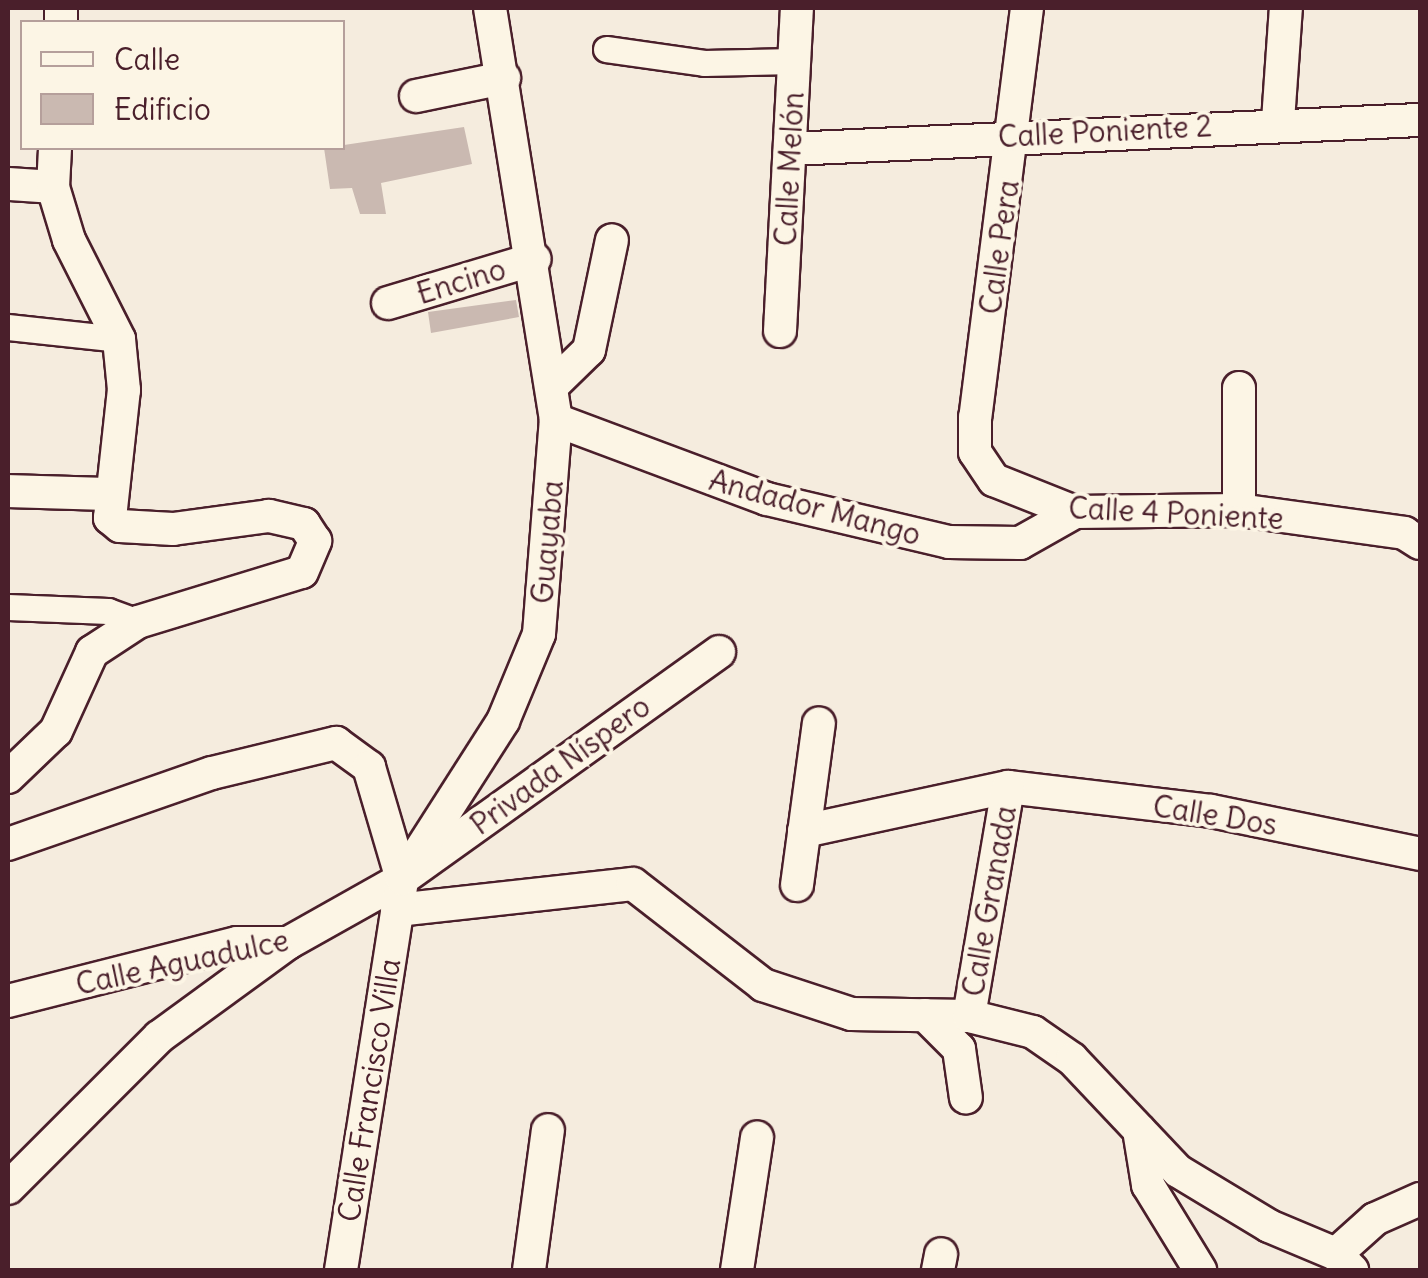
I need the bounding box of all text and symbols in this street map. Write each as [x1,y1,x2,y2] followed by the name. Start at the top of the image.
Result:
[20,20,345,150] legend
[114,40,180,78] text: Calle
[114,90,211,128] text: Edificio
[767,91,811,247] street label: Calle Melón
[997,107,1213,155] street label: Calle Poniente 2
[972,177,1026,317] street label: Calle Pera
[412,250,510,312] street label: Encino
[705,461,925,553] street label: Andador Mango
[524,479,570,605] street label: Guayaba
[1067,489,1285,537] street label: Calle 4 Poniente
[463,688,657,842] street label: Privada Níspero
[1150,787,1280,843] street label: Calle Dos
[954,803,1024,999] street label: Calle Granada
[72,922,292,1002] street label: Calle Aguadulce
[330,956,408,1224] street label: Calle Francisco Villa

